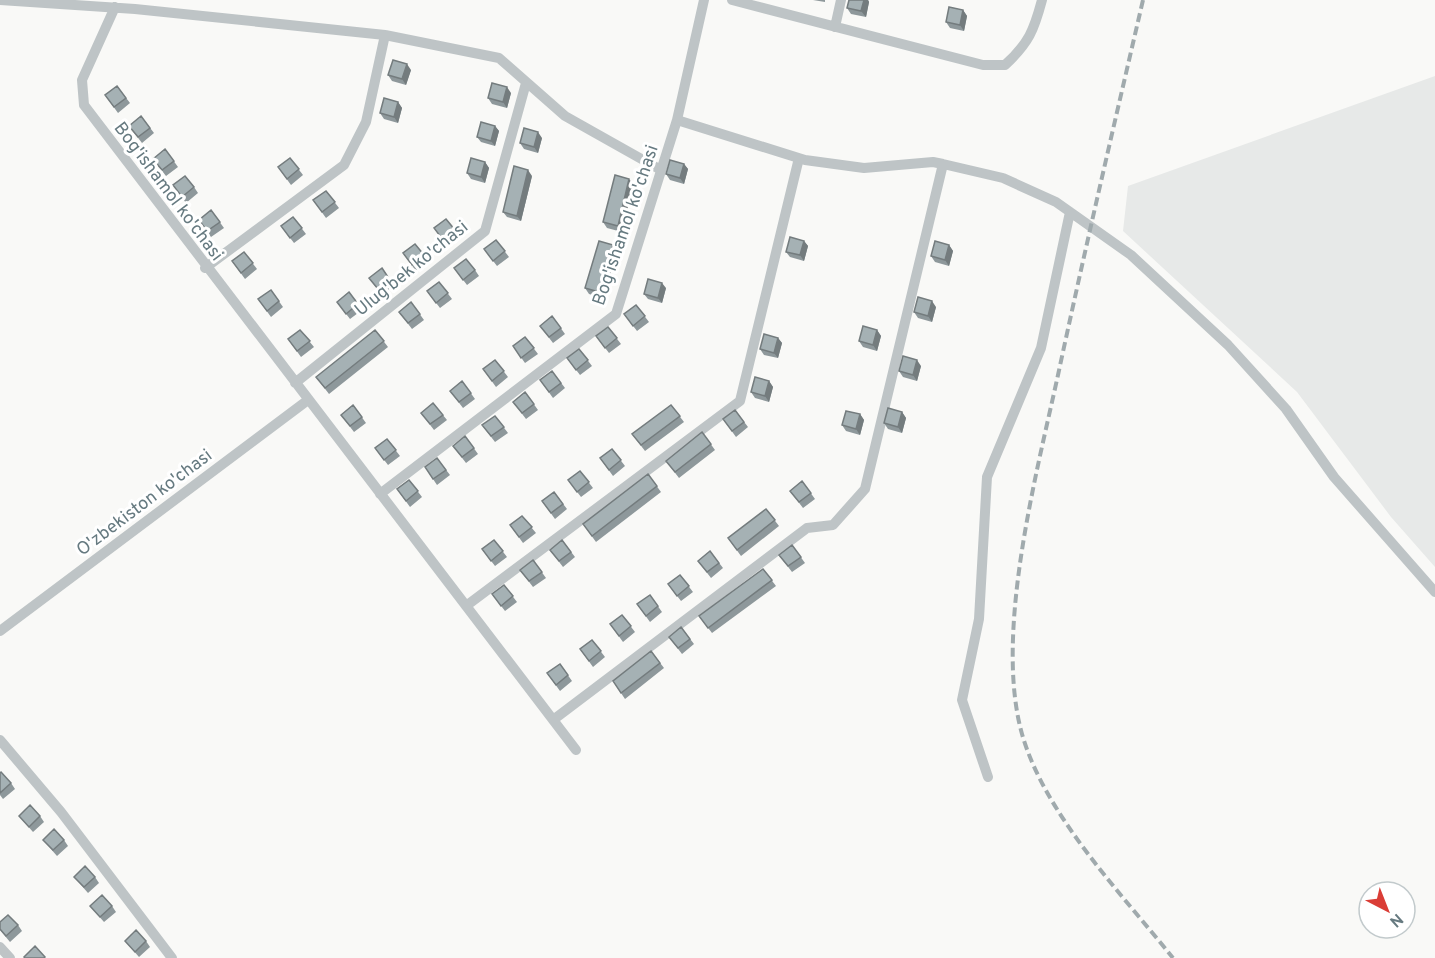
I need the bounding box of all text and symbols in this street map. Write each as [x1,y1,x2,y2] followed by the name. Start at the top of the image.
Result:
[108,118,228,266] street label: Bog'ishamol ko'chasi
[588,142,665,309] street label: Bog'ishamol ko'chasi
[350,216,473,322] street label: Ulug'bek ko'chasi
[72,445,217,562] street label: O'zbekiston ko'chasi
[1357,880,1417,940] north arrow
[1385,908,1407,931] text: N

